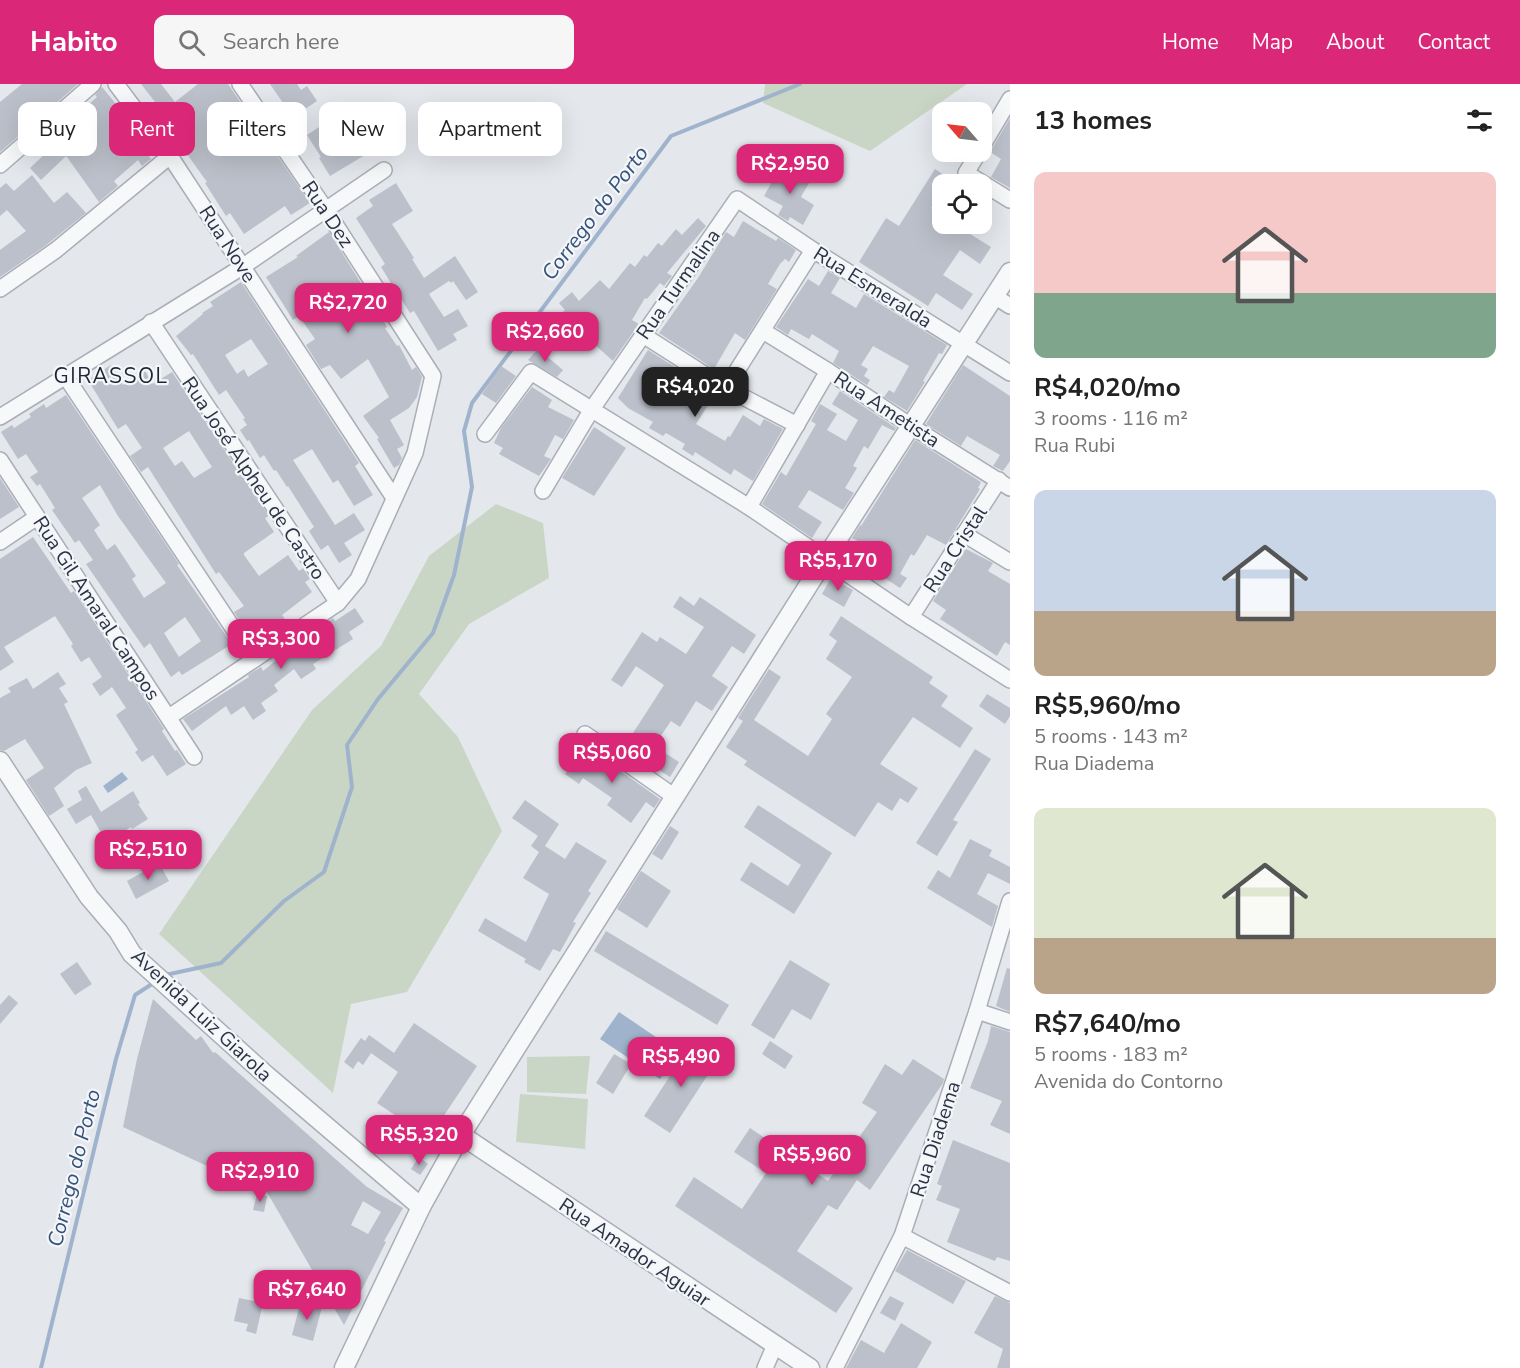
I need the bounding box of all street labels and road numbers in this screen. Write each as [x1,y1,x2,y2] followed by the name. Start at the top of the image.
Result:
[295,176,360,253] street label: Rua Dez
[193,200,263,288] street label: Rua Nove
[630,223,727,345] street label: Rua Turmalina
[808,240,937,335] street label: Rua Esmeralda
[828,365,945,454] street label: Rua Ametista
[175,371,332,585] street label: Rua José Alpheu de Castro
[917,500,994,598] street label: Rua Cristal
[27,511,166,706] street label: Rua Gil Amaral Campos
[125,943,278,1088] street label: Avenida Luiz Giarola
[904,1078,967,1201] street label: Rua Diadema
[554,1192,716,1313] street label: Rua Amador Aguiar

